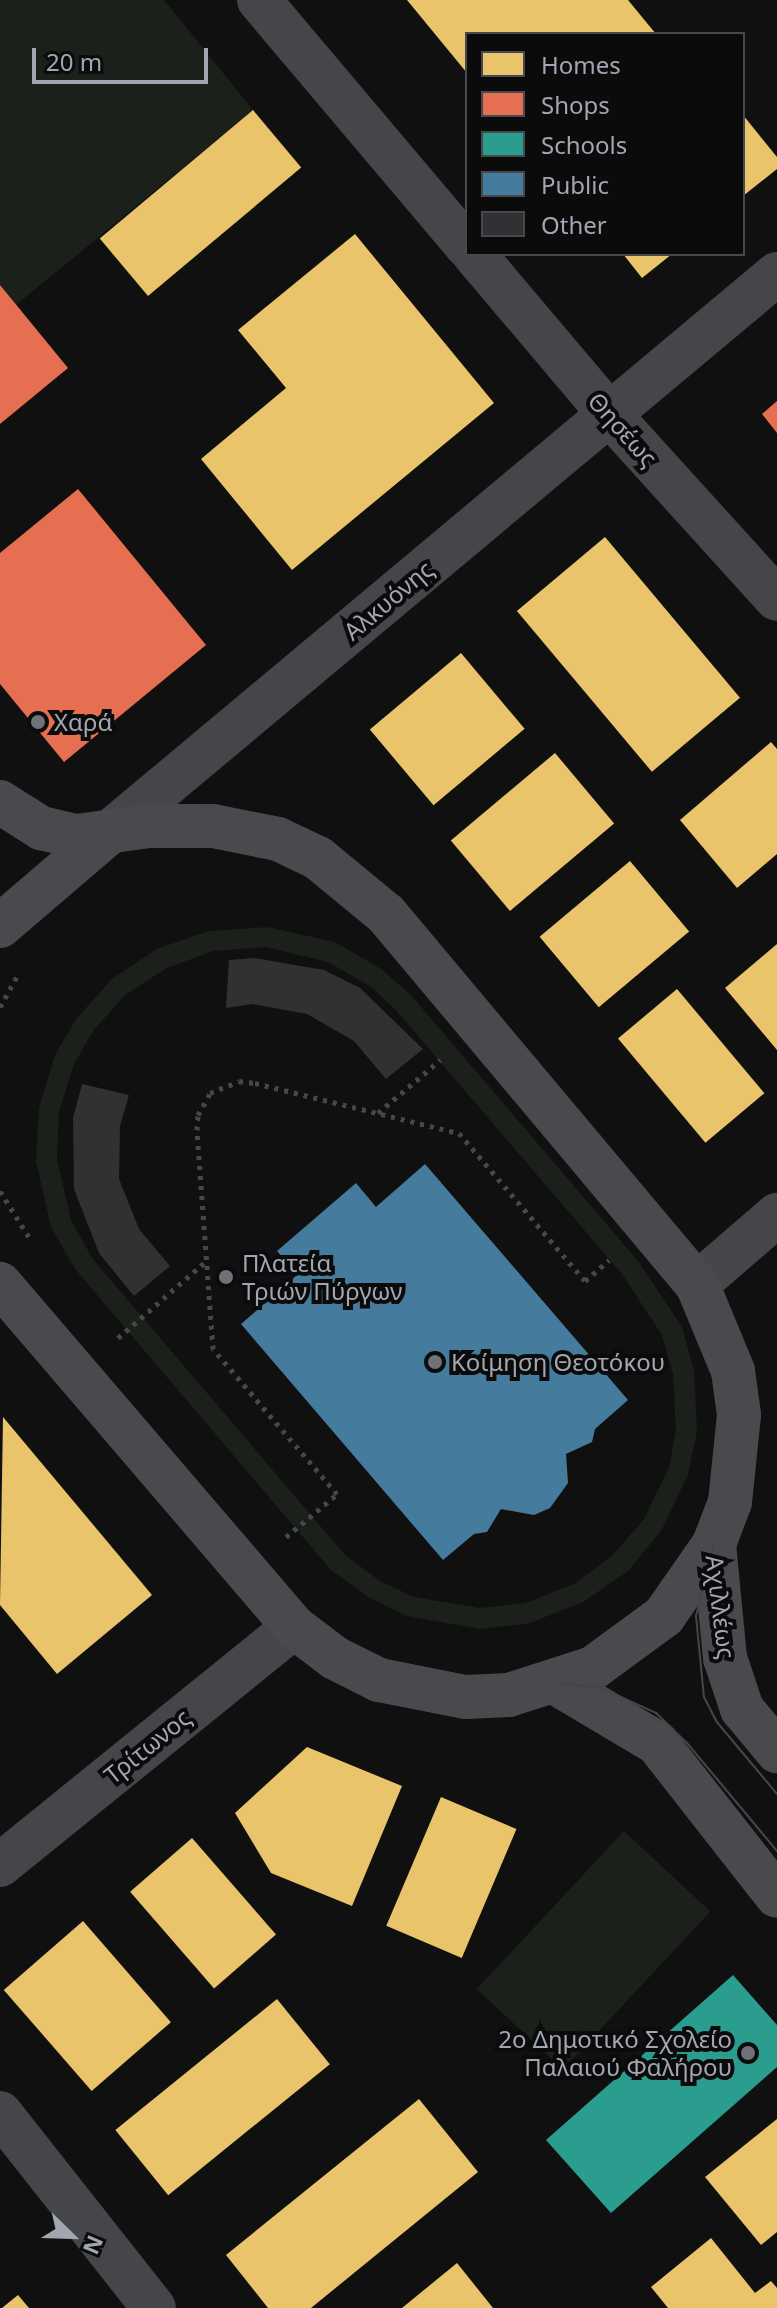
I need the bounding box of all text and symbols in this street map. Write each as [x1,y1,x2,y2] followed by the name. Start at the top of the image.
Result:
[36,32,212,82] scale bar
[465,32,745,256] legend
[46,45,102,78] text: 20 m
[541,48,621,81] text: Homes
[541,88,610,121] text: Shops
[541,128,627,161] text: Schools
[541,168,609,201] text: Public
[541,208,607,241] text: Other
[582,386,664,472] street label: Θησέως
[338,554,438,646] street label: Αλκυόνης
[54,708,112,736] place label: Χαρά
[29,713,47,731] marker: Χαρά
[242,1249,402,1305] place label: Πλατεία Τριών Πύργων
[217,1268,235,1286] marker: Πλατεία Τριών Πύργων
[451,1348,665,1376] place label: Κοίμηση Θεοτόκου
[426,1353,444,1371] marker: Κοίμηση Θεοτόκου
[700,1553,742,1661] street label: Αχιλλέως
[98,1703,196,1789] street label: Τρίτωνος
[498,2025,732,2081] place label: 2ο Δημοτικό Σχολείο Παλαιού Φαλήρου
[739,2044,757,2062] marker: 2ο Δημοτικό Σχολείο Παλαιού Φαλήρου
[32,2196,112,2276] north arrow
[77,2231,111,2259] text: N

